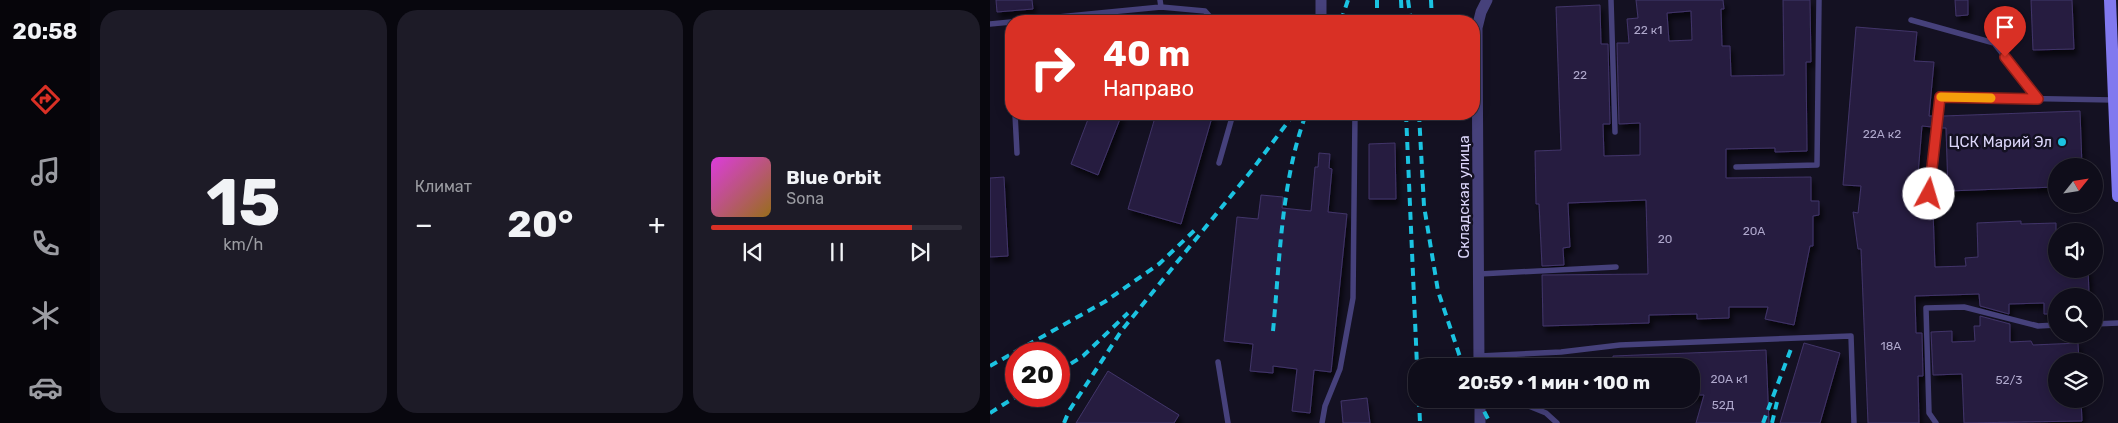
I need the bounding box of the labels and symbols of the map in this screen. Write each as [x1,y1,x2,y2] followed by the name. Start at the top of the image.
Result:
[1984,6,2026,57] pin
[1634,23,1662,37] house number: 22 к1
[1573,68,1587,82] house number: 22
[1863,127,1901,141] house number: 22А к2
[1949,133,2052,151] place label: ЦСК Марий Эл
[1455,135,1473,259] street label: Складская улица
[2056,136,2068,148] marker: ЦСК Марий Эл
[2048,158,2102,212] north arrow
[1902,167,1954,219] position arrow
[1743,224,1765,238] house number: 20А
[1658,232,1672,246] house number: 20
[1881,339,1901,353] house number: 18А
[1005,342,1070,407] speed limit sign: 20
[1710,372,1748,386] house number: 20А к1
[1995,373,2023,387] house number: 52/3
[1712,398,1735,412] house number: 52Д

